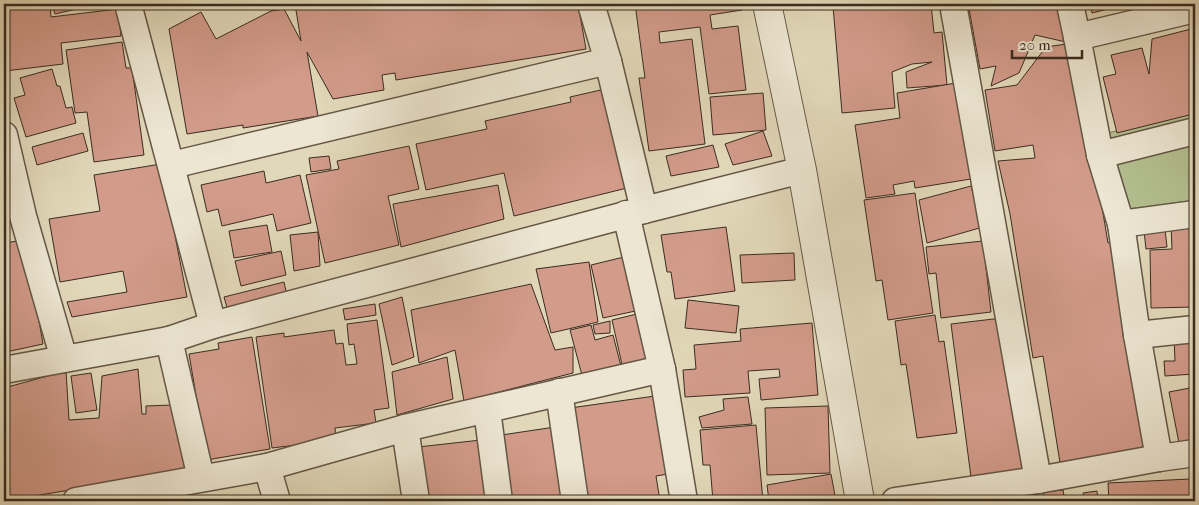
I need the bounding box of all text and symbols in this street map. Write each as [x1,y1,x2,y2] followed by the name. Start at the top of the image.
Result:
[1012,28,1082,60] scale bar
[1019,36,1051,54] text: 20 m

